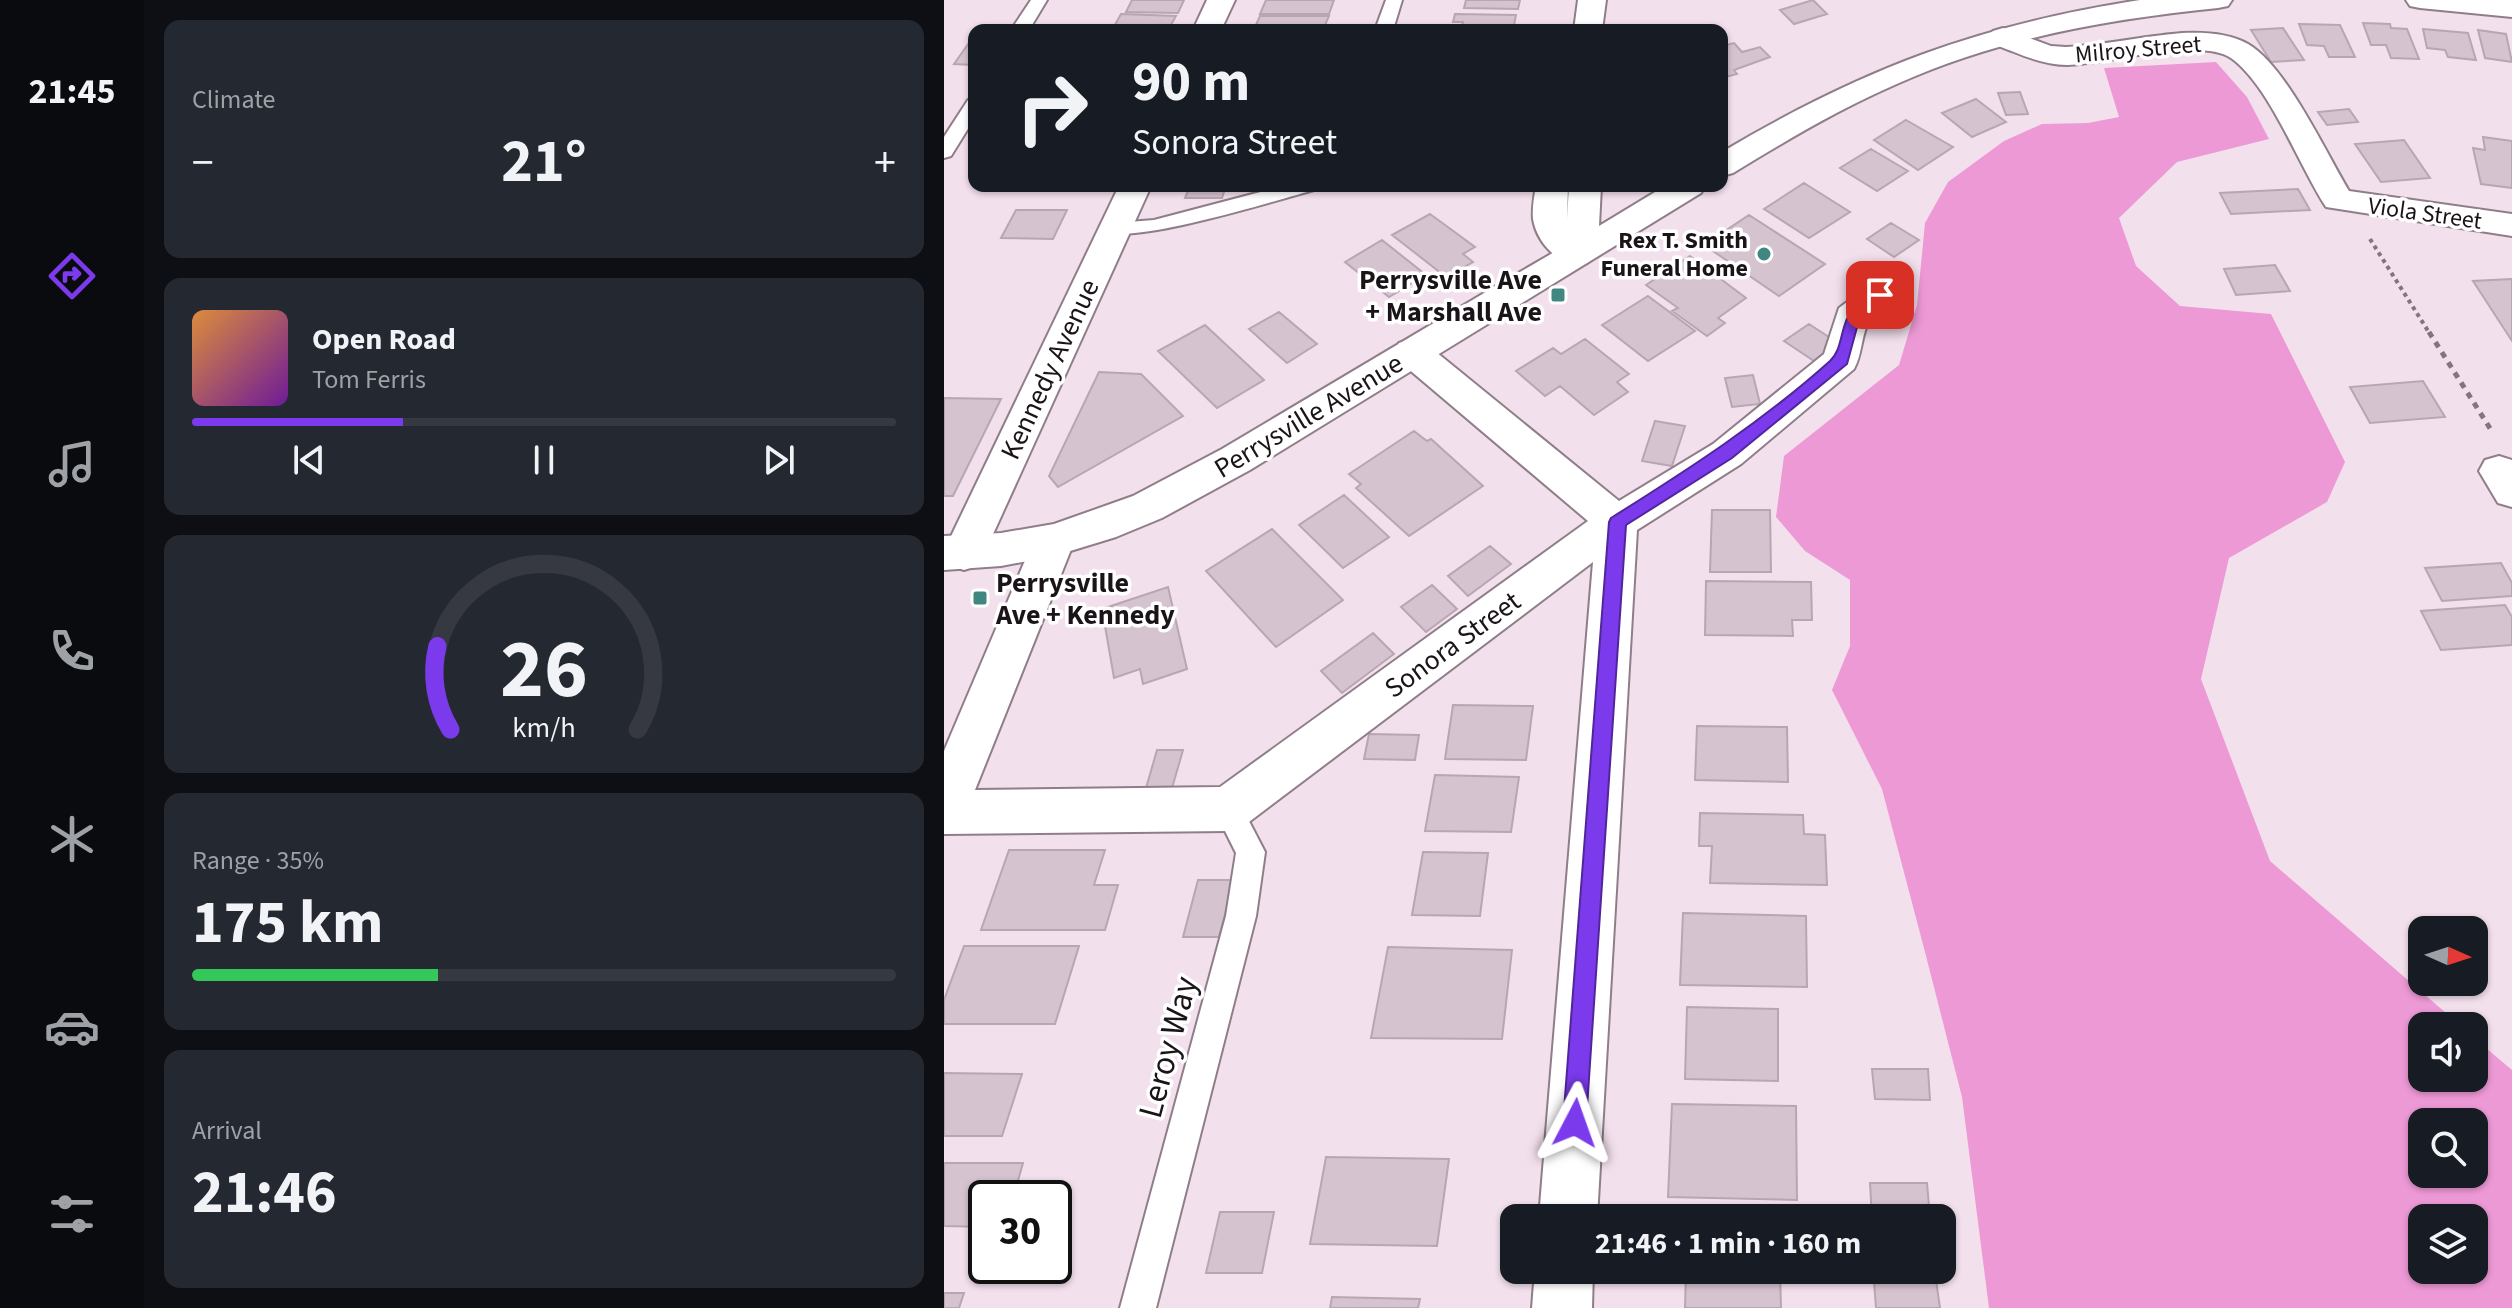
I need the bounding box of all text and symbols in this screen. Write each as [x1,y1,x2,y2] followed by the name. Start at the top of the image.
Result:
[2073,27,2203,72] street label: Milroy Street
[1132,43,1250,122] text: 90 m
[1000,56,1104,160] icon: right
[29,66,115,117] text: 21:45
[192,81,276,118] text: Climate
[1132,117,1337,168] text: Sonora Street
[501,120,587,205] text: 21°
[192,132,214,195] text: −
[874,132,896,195] text: +
[2366,188,2484,239] street label: Viola Street
[1600,223,1748,286] place label: Rex T. Smith Funeral Home
[1755,245,1773,263] marker: Rex T. Smith Funeral Home
[44,248,100,304] icon: directions
[1359,260,1542,332] place label: Perrysville Ave + Marshall Ave
[1846,261,1914,329] pin
[991,273,1109,466] street label: Kennedy Avenue
[1858,273,1902,317] icon: arrive
[1549,286,1567,304] marker: Perrysville Ave + Marshall Ave
[312,318,456,361] text: Open Road
[1206,344,1411,488] street label: Perrysville Avenue
[312,361,426,398] text: Tom Ferris
[44,436,100,492] icon: music
[287,438,331,482] icon: previous
[522,438,566,482] icon: pause
[757,438,801,482] icon: next
[995,563,1175,635] place label: Perrysville Ave + Kennedy
[1376,581,1529,708] street label: Sonora Street
[971,589,989,607] marker: Perrysville Ave + Kennedy
[500,611,588,729] text: 26
[44,623,100,679] icon: phone
[512,708,576,748] text: km/h
[44,811,100,867] icon: climate
[192,842,324,879] text: Range · 35%
[192,881,383,966] text: 175 km
[2408,916,2488,996] north arrow
[2408,916,2488,1284] map controls
[1126,971,1211,1124] street label: Leroy Way
[44,999,100,1055] icon: car
[2408,1012,2488,1092] button: sound
[1533,1081,1617,1165] position arrow
[2408,1108,2488,1188] button: search
[192,1112,262,1149] text: Arrival
[192,1151,337,1236] text: 21:46
[968,1180,1072,1284] speed limit sign: 30
[44,1186,100,1242] icon: filters
[2408,1204,2488,1284] button: layers
[1595,1222,1861,1265] text: 21:46 · 1 min · 160 m

